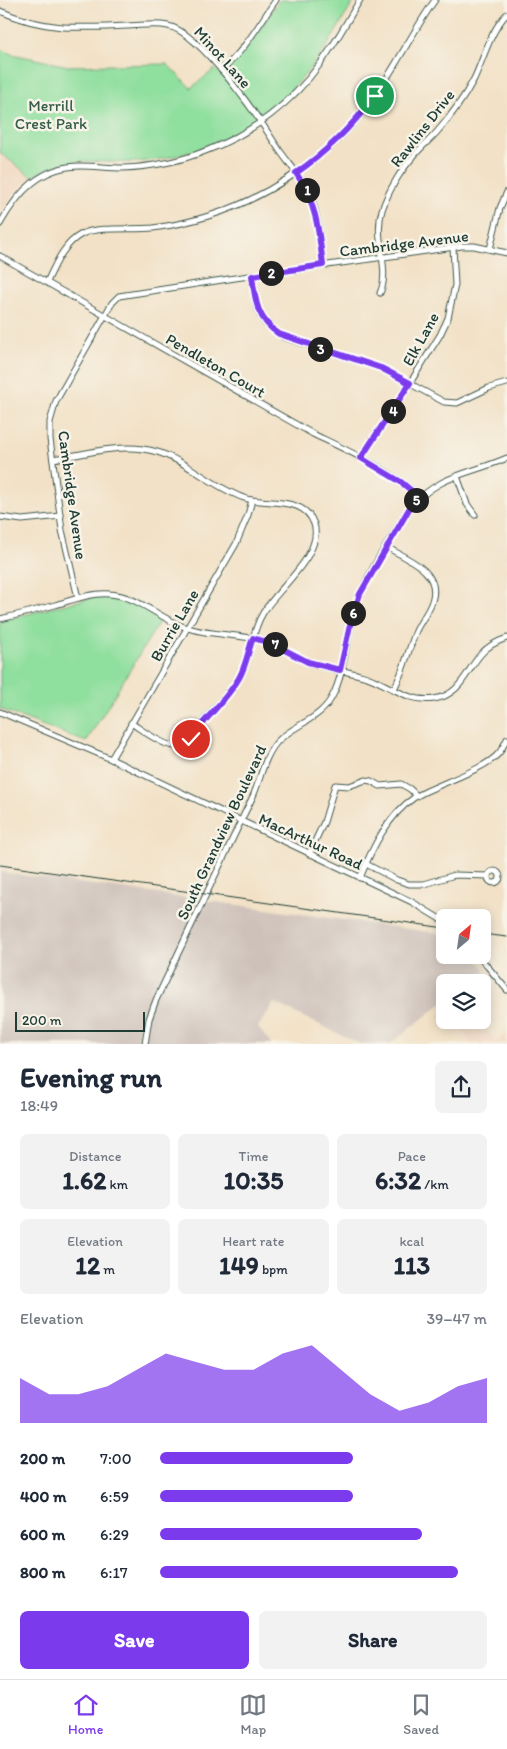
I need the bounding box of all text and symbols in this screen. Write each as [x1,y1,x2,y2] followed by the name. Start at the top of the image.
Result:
[190,23,255,92] street label: Minot Lane
[354,75,396,117] pin
[361,82,389,110] icon: arrive
[386,86,459,171] street label: Rawlins Drive
[15,96,87,133] park label: Merrill Crest Park
[294,178,320,202] pin: 1
[304,182,311,199] text: 1
[338,226,470,261] street label: Cambridge Avenue
[258,260,284,286] pin: 2
[268,265,275,282] text: 2
[398,309,443,369] street label: Elk Lane
[163,329,269,402] street label: Pendleton Court
[308,336,332,362] pin: 3
[317,341,324,358] text: 3
[380,398,406,424] pin: 4
[389,403,398,420] text: 4
[54,429,91,561] street label: Cambridge Avenue
[404,488,428,512] pin: 5
[413,492,420,509] text: 5
[146,586,203,665] street label: Burrie Lane
[340,600,366,626] pin: 6
[350,605,357,622] text: 6
[262,632,288,656] pin: 7
[272,636,279,653] text: 7
[170,718,212,760] pin
[177,725,205,753] icon: check
[173,741,271,923] street label: South Grandview Boulevard
[256,809,366,874] street label: MacArthur Road
[436,909,491,964] north arrow
[436,909,491,1029] map controls
[436,974,491,1029] button: layers
[15,1009,145,1032] scale bar
[22,1012,62,1029] text: 200 m
[20,1060,162,1094] text: Evening run
[435,1061,487,1113] button: share
[20,1096,58,1115] text: 18:49
[69,1148,121,1165] text: Distance
[239,1148,268,1165] text: Time
[398,1148,426,1165] text: Pace
[62,1165,106,1195] text: 1.62
[224,1165,283,1195] text: 10:35
[375,1165,421,1195] text: 6:32
[106,1176,128,1193] text: km
[421,1176,449,1193] text: /km
[67,1233,123,1250] text: Elevation
[223,1233,284,1250] text: Heart rate
[399,1233,424,1250] text: kcal
[75,1250,100,1280] text: 12
[219,1250,259,1280] text: 149
[393,1250,430,1280] text: 113
[100,1261,115,1278] text: m
[259,1261,288,1278] text: bpm
[20,1309,84,1328] text: Elevation
[426,1309,487,1328] text: 39–47 m
[20,1449,65,1468] text: 200 m
[100,1449,132,1468] text: 7:00
[20,1487,66,1506] text: 400 m
[100,1487,129,1506] text: 6:59
[20,1525,65,1544] text: 600 m
[100,1525,129,1544] text: 6:29
[20,1563,66,1582] text: 800 m
[100,1563,128,1582] text: 6:17
[20,1611,249,1669] button: Save
[259,1611,487,1669] button: Share
[68,1691,103,1738] tab: Home
[239,1691,267,1738] tab: Map
[403,1691,439,1738] tab: Saved

